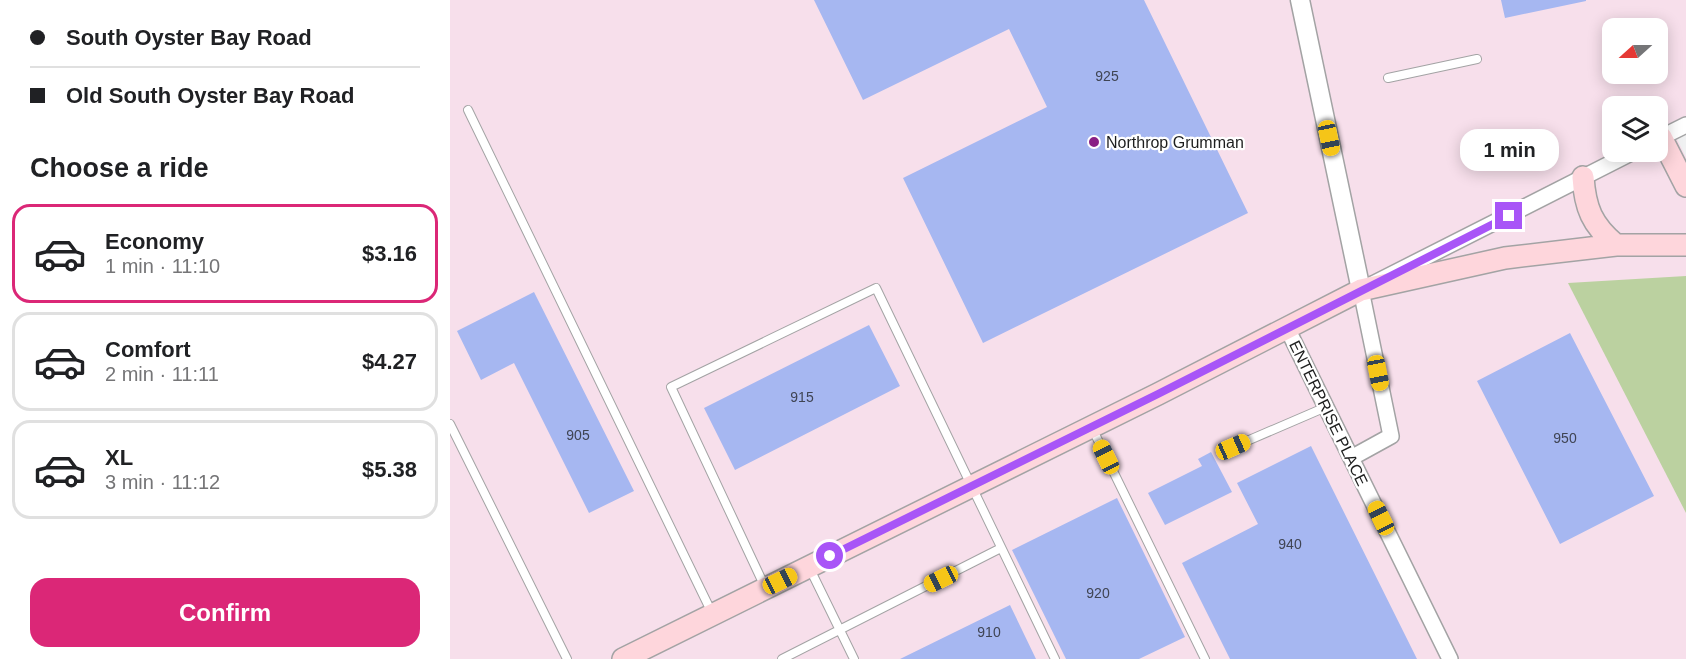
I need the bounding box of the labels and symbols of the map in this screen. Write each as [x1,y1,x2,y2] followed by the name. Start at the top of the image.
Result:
[1602,18,1668,84] north arrow
[1095,68,1119,84] house number: 925
[1316,119,1342,157] car
[1460,129,1558,171] callout: 1 min
[1106,134,1244,151] place label: Northrop Grumman
[1087,135,1101,149] marker: Northrop Grumman
[1495,202,1522,229] route end
[1286,338,1371,488] street label: ENTERPRISE PLACE
[1366,354,1390,392] car
[790,389,814,405] house number: 915
[566,427,590,443] house number: 905
[1553,430,1577,446] house number: 950
[1213,431,1253,463] car
[1090,437,1122,477] car
[1365,498,1397,538] car
[1278,536,1302,552] house number: 940
[816,542,843,569] route start
[921,563,961,595] car
[760,565,800,597] car
[1086,585,1110,601] house number: 920
[977,624,1001,640] house number: 910

